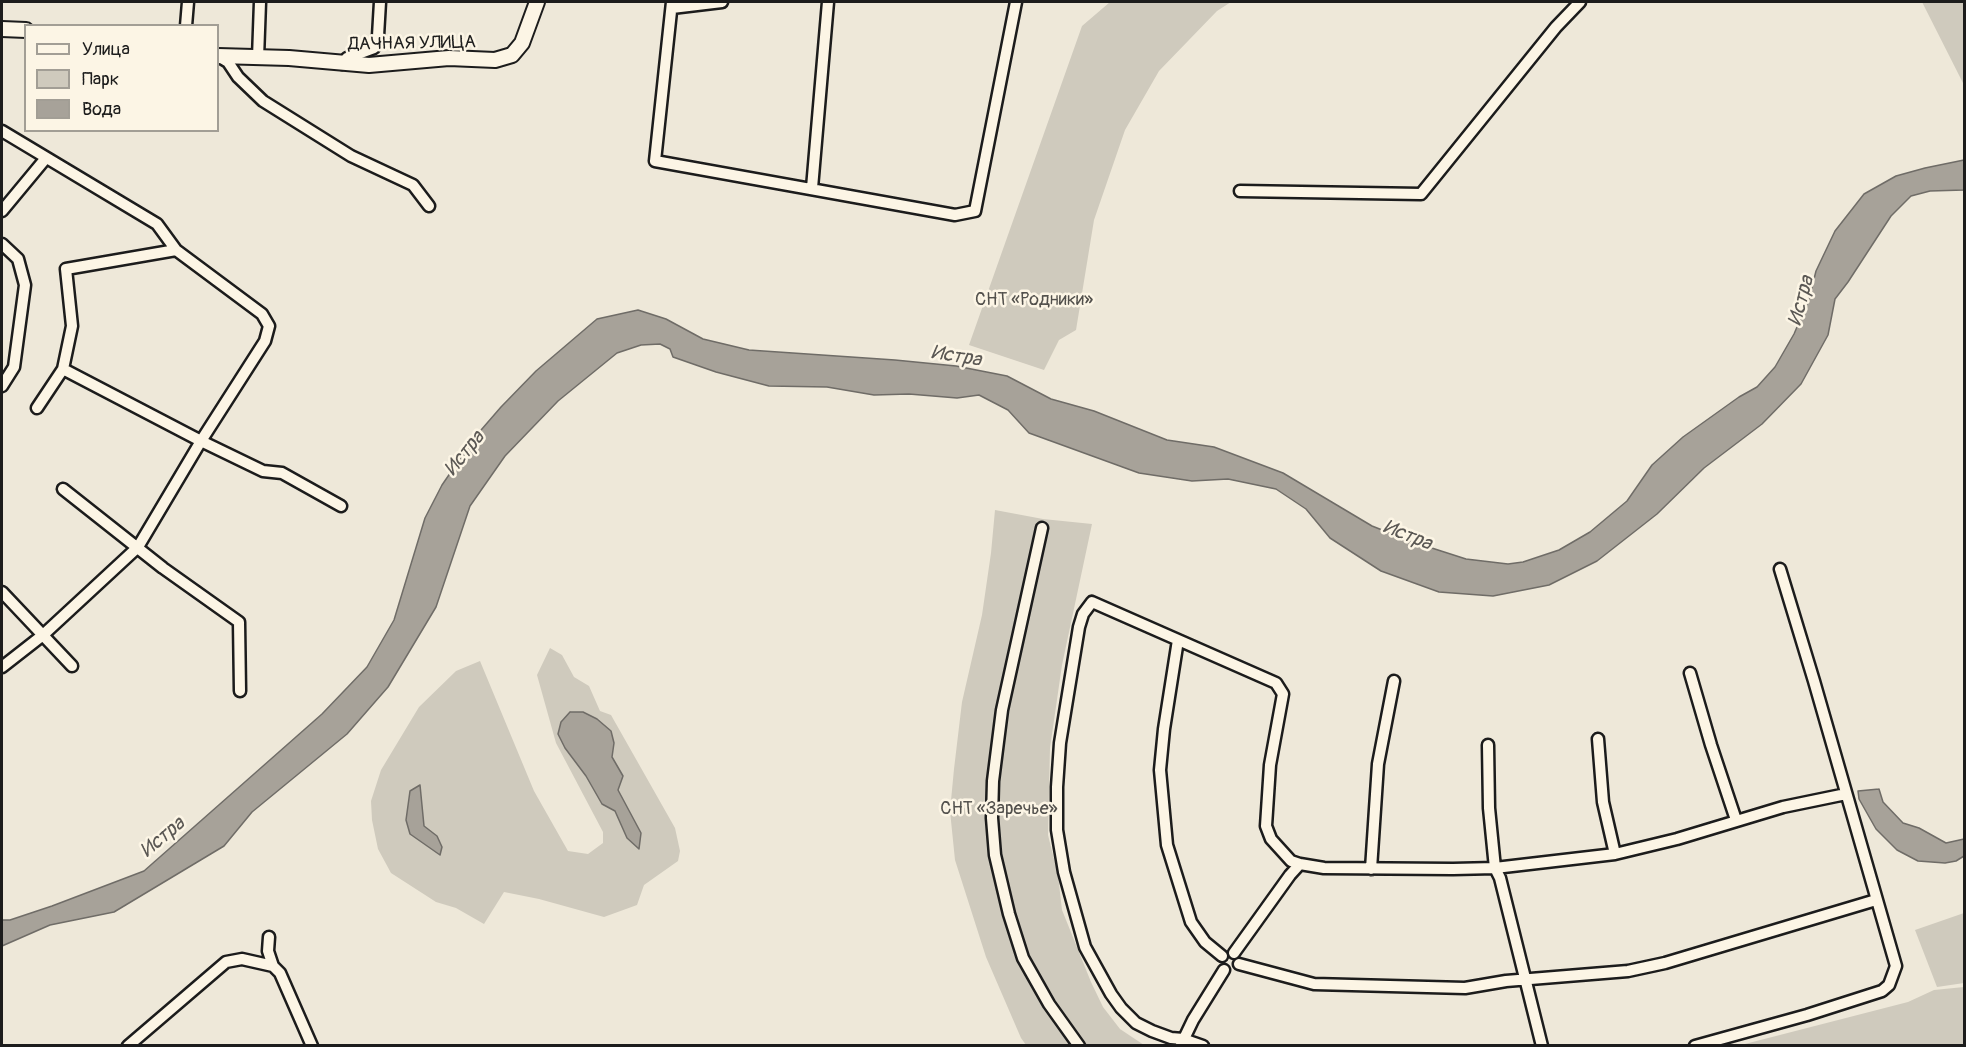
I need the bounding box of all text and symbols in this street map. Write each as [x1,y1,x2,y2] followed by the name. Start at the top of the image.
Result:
[24,24,219,132] legend
[348,32,476,56] street label: ДАЧНАЯ УЛИЦА
[82,38,130,61] text: Улица
[82,68,119,91] text: Парк
[82,98,121,121] text: Вода
[1784,273,1820,329] water label: Истра
[975,289,1093,311] park label: СНТ «Родники»
[929,341,983,373] water label: Истра
[440,427,490,481] water label: Истра
[1379,515,1435,557] water label: Истра
[940,798,1058,820] park label: СНТ «Заречье»
[136,813,190,863] water label: Истра

